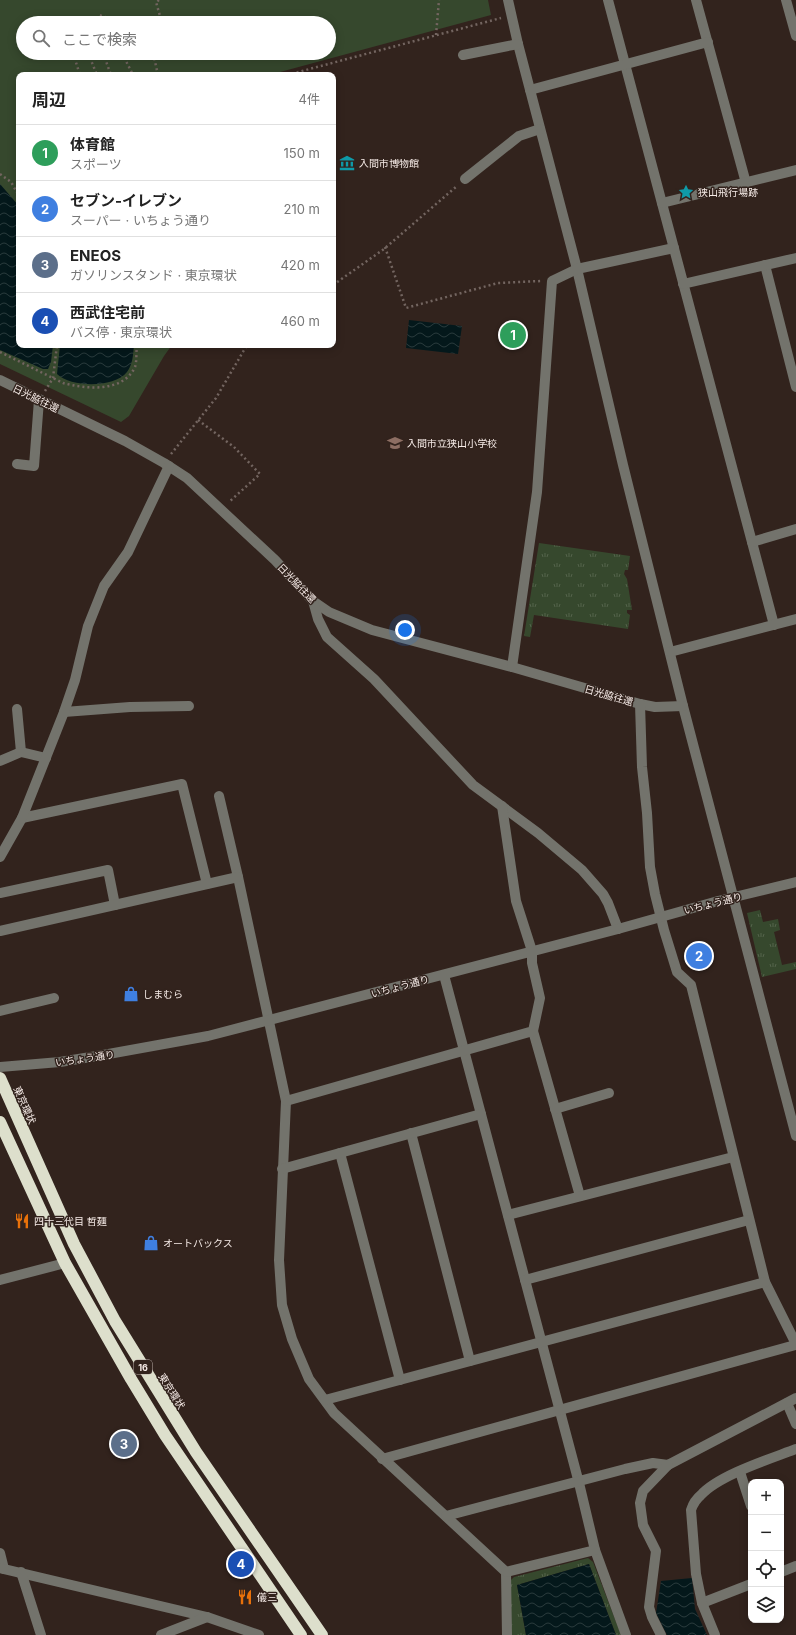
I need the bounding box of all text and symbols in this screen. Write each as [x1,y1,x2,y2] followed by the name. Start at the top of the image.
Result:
[16,16,336,60] search box
[30,27,52,49] icon: search
[62,30,137,49] text: ここで検索
[32,90,66,110] text: 周辺
[299,91,320,107] text: 4件
[70,135,115,154] text: 体育館
[42,145,48,161] text: 1
[284,145,320,161] text: 150 m
[338,154,356,172] museum icon: 入間市博物館
[70,156,122,172] text: スポーツ
[359,157,419,169] place label: 入間市博物館
[677,183,695,201] place icon: 狭山飛行場跡
[698,186,758,198] place label: 狭山飛行場跡
[70,191,182,210] text: セブン-イレブン
[41,201,49,217] text: 2
[284,201,320,217] text: 210 m
[70,212,211,228] text: スーパー · いちょう通り
[70,246,121,265] text: ENEOS
[41,257,49,273] text: 3
[280,257,320,273] text: 420 m
[70,267,237,283] text: ガソリンスタンド · 東京環状
[70,303,145,322] text: 西武住宅前
[41,313,49,329] text: 4
[280,313,320,329] text: 460 m
[500,320,526,350] pin: 1
[70,324,172,340] text: バス停 · 東京環状
[11,382,61,414] street label: 日光脇往還
[386,434,404,452] school or university icon: 入間市立狭山小学校
[407,437,497,449] place label: 入間市立狭山小学校
[275,561,319,605] street label: 日光脇往還
[395,620,415,640] your location
[583,682,635,708] street label: 日光脇往還
[682,890,744,916] street label: いちょう通り
[686,941,712,971] pin: 2
[369,972,431,1000] street label: いちょう通り
[122,985,140,1003] shop icon: しまむら
[143,988,183,1000] place label: しまむら
[54,1048,116,1068] street label: いちょう通り
[11,1084,39,1126] street label: 東京環状
[13,1212,31,1230] restaurant icon: 四十三代目 哲麺
[34,1215,107,1227] place label: 四十三代目 哲麺
[142,1234,160,1252] shop icon: オートバックス
[163,1237,233,1249] place label: オートバックス
[134,1360,152,1374] road number: 16
[156,1371,188,1411] street label: 東京環状
[111,1429,137,1459] pin: 3
[748,1479,784,1623] map controls
[748,1479,784,1515] button: +
[748,1515,784,1551] button: −
[228,1549,254,1579] pin: 4
[748,1551,784,1587] button: locate
[748,1587,784,1623] button: layers
[236,1588,254,1606] restaurant icon: 儀三
[256,1591,277,1603] place label: 儀三

